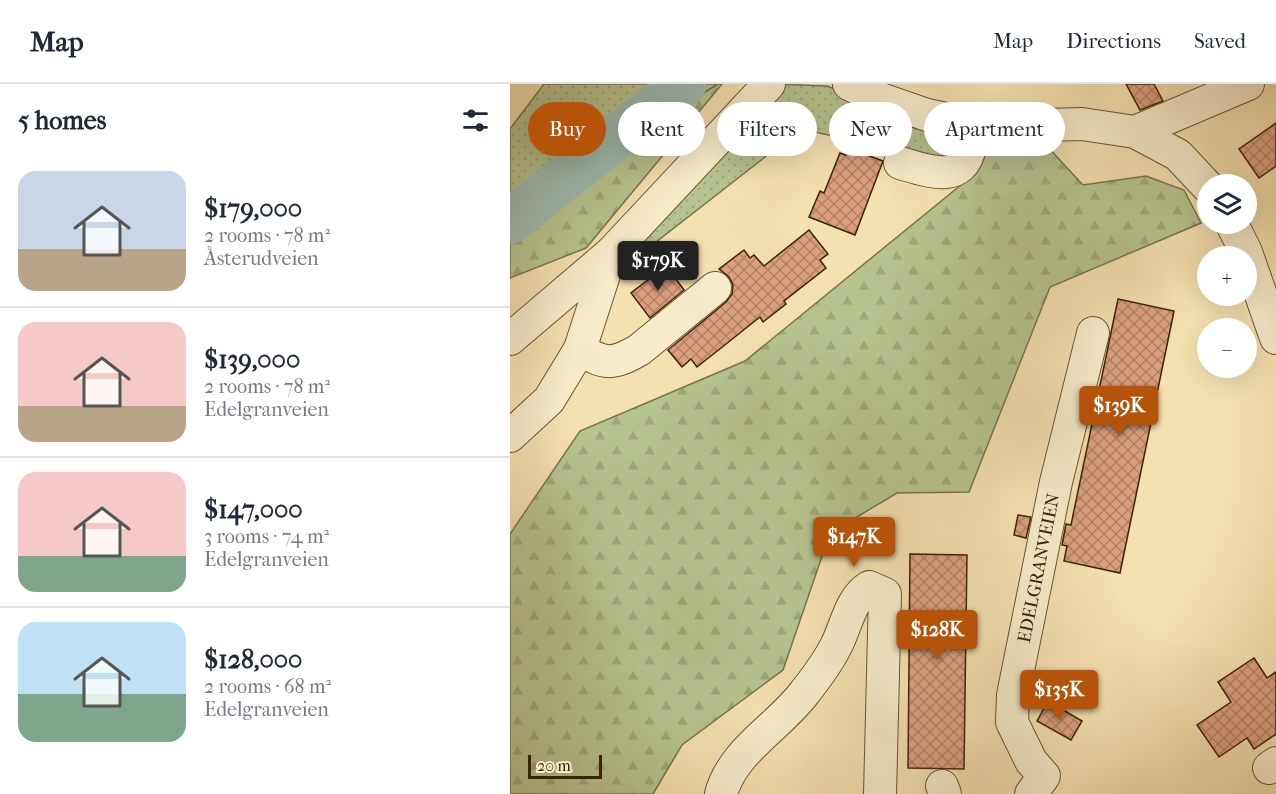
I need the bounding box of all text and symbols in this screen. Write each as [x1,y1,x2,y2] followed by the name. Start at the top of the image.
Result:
[30,25,84,58] text: Map
[993,29,1033,53] text: Map
[1066,29,1161,53] text: Directions
[1194,29,1246,53] text: Saved
[528,102,606,156] chip: Buy
[618,102,705,156] chip: Rent
[717,102,817,156] chip: Filters
[829,102,912,156] chip: New
[924,102,1065,156] chip: Apartment
[459,104,492,137] icon: filters
[18,105,106,136] text: 5 homes
[1197,174,1257,378] map controls
[1197,174,1257,234] button: layers
[204,193,302,224] text: $179,000
[66,195,138,267] icon: home
[204,224,330,247] text: 2 rooms · 78 m²
[616,241,700,292] pin: $179K
[1197,246,1257,306] button: +
[204,247,319,270] text: Åsterudveien
[632,249,684,272] text: $179K
[1197,318,1257,378] button: −
[204,344,300,375] text: $139,000
[66,346,138,418] icon: home
[204,375,330,398] text: 2 rooms · 78 m²
[1077,386,1161,437] pin: $139K
[1093,394,1145,417] text: $139K
[204,398,329,421] text: Edelgranveien
[1014,491,1065,645] street label: EDELGRANVEIEN
[204,494,303,525] text: $147,000
[66,496,138,568] icon: home
[812,517,896,568] pin: $147K
[204,525,329,548] text: 3 rooms · 74 m²
[827,525,881,548] text: $147K
[204,548,329,571] text: Edelgranveien
[895,610,979,661] pin: $128K
[910,618,964,641] text: $128K
[204,644,302,675] text: $128,000
[66,646,138,718] icon: home
[1017,670,1101,721] pin: $135K
[204,675,331,698] text: 2 rooms · 68 m²
[1034,678,1084,701] text: $135K
[204,698,329,721] text: Edelgranveien
[528,752,602,780] scale bar
[537,756,571,775] text: 20 m

